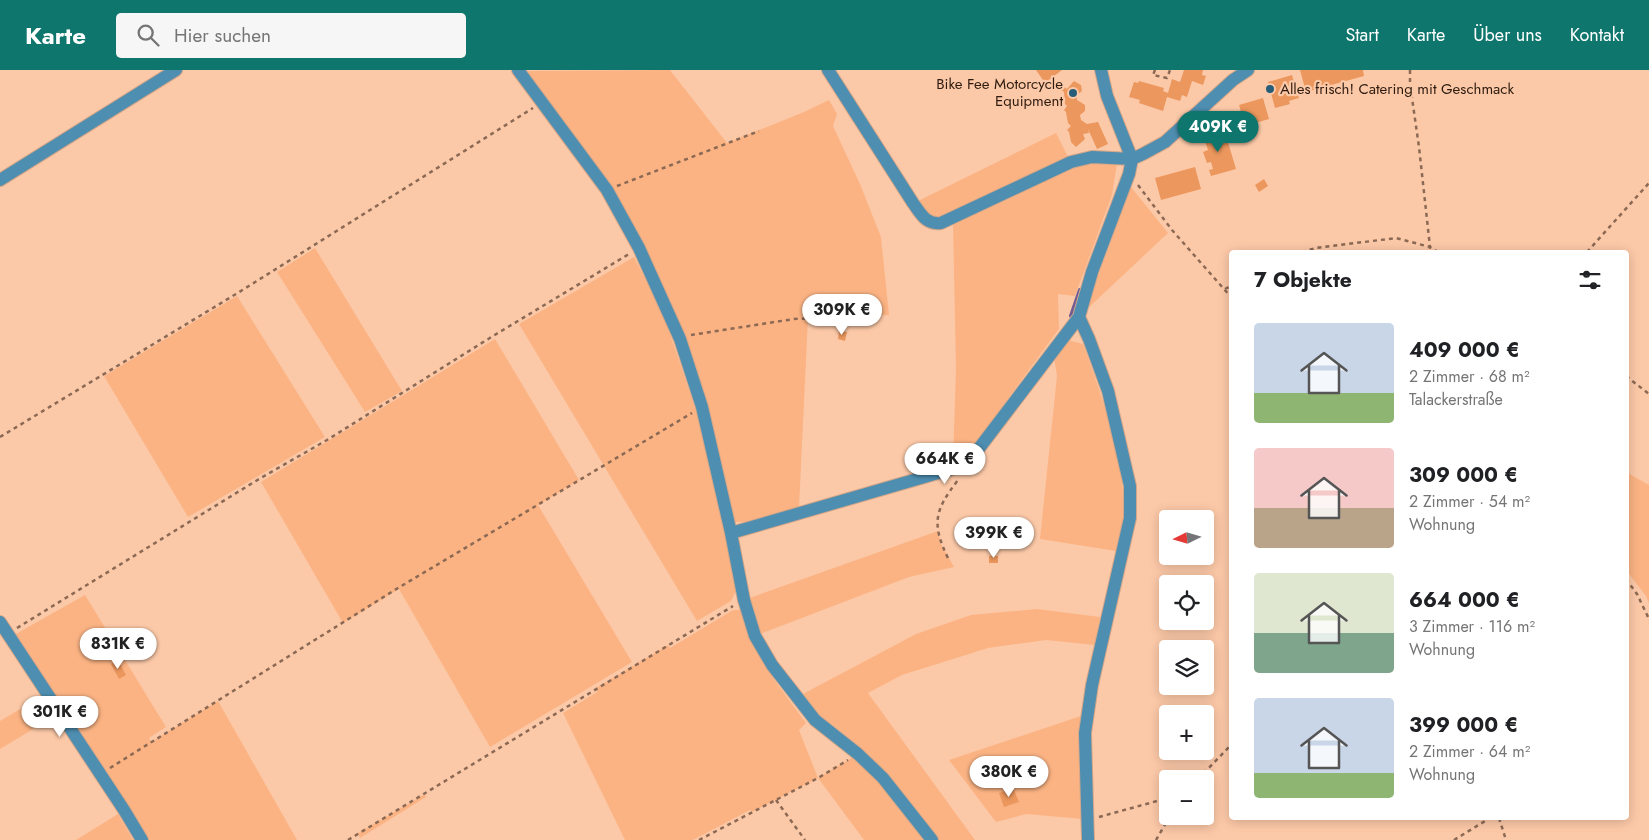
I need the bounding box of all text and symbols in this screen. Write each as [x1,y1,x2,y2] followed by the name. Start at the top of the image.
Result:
[116,13,466,58] search box
[25,18,86,53] text: Karte
[134,21,162,49] icon: search
[174,22,271,49] text: Hier suchen
[1345,22,1379,48] text: Start
[1407,22,1445,48] text: Karte
[1473,22,1542,48] text: Über uns
[1570,22,1624,48] text: Kontakt
[936,73,1063,112] place label: Bike Fee Motorcycle Equipment
[1280,78,1515,100] place label: Alles frisch! Catering mit Geschmack
[1264,83,1276,95] marker: Alles frisch! Catering mit Geschmack
[1067,87,1079,99] marker: Bike Fee Motorcycle Equipment
[1177,111,1259,153] pin: 409K €
[1189,115,1247,138] text: 409K €
[1254,265,1352,295] text: 7 Objekte
[1576,266,1604,294] icon: filters
[801,294,883,336] pin: 309K €
[813,298,871,321] text: 309K €
[1409,335,1520,365] text: 409 000 €
[1294,343,1354,403] icon: home
[1409,365,1530,388] text: 2 Zimmer · 68 m²
[1409,388,1503,411] text: Talackerstraße
[904,442,986,485] pin: 664K €
[915,447,975,470] text: 664K €
[1409,460,1518,490] text: 309 000 €
[1294,468,1354,528] icon: home
[1409,490,1530,513] text: 2 Zimmer · 54 m²
[1159,510,1214,565] north arrow
[1159,510,1214,825] map controls
[1409,513,1475,536] text: Wohnung
[953,516,1035,559] pin: 399K €
[965,521,1023,544] text: 399K €
[1159,575,1214,630] button: locate
[1409,585,1520,615] text: 664 000 €
[1294,593,1354,653] icon: home
[1409,615,1535,638] text: 3 Zimmer · 116 m²
[77,628,159,670] pin: 831K €
[91,632,145,655] text: 831K €
[1409,638,1475,661] text: Wohnung
[1159,640,1214,695] button: layers
[19,696,101,738] pin: 301K €
[32,700,88,723] text: 301K €
[1159,705,1214,760] button: +
[1409,710,1518,740] text: 399 000 €
[1294,718,1354,778] icon: home
[1409,740,1530,763] text: 2 Zimmer · 64 m²
[968,756,1050,798] pin: 380K €
[980,760,1038,783] text: 380K €
[1409,763,1475,786] text: Wohnung
[1159,770,1214,825] button: −

